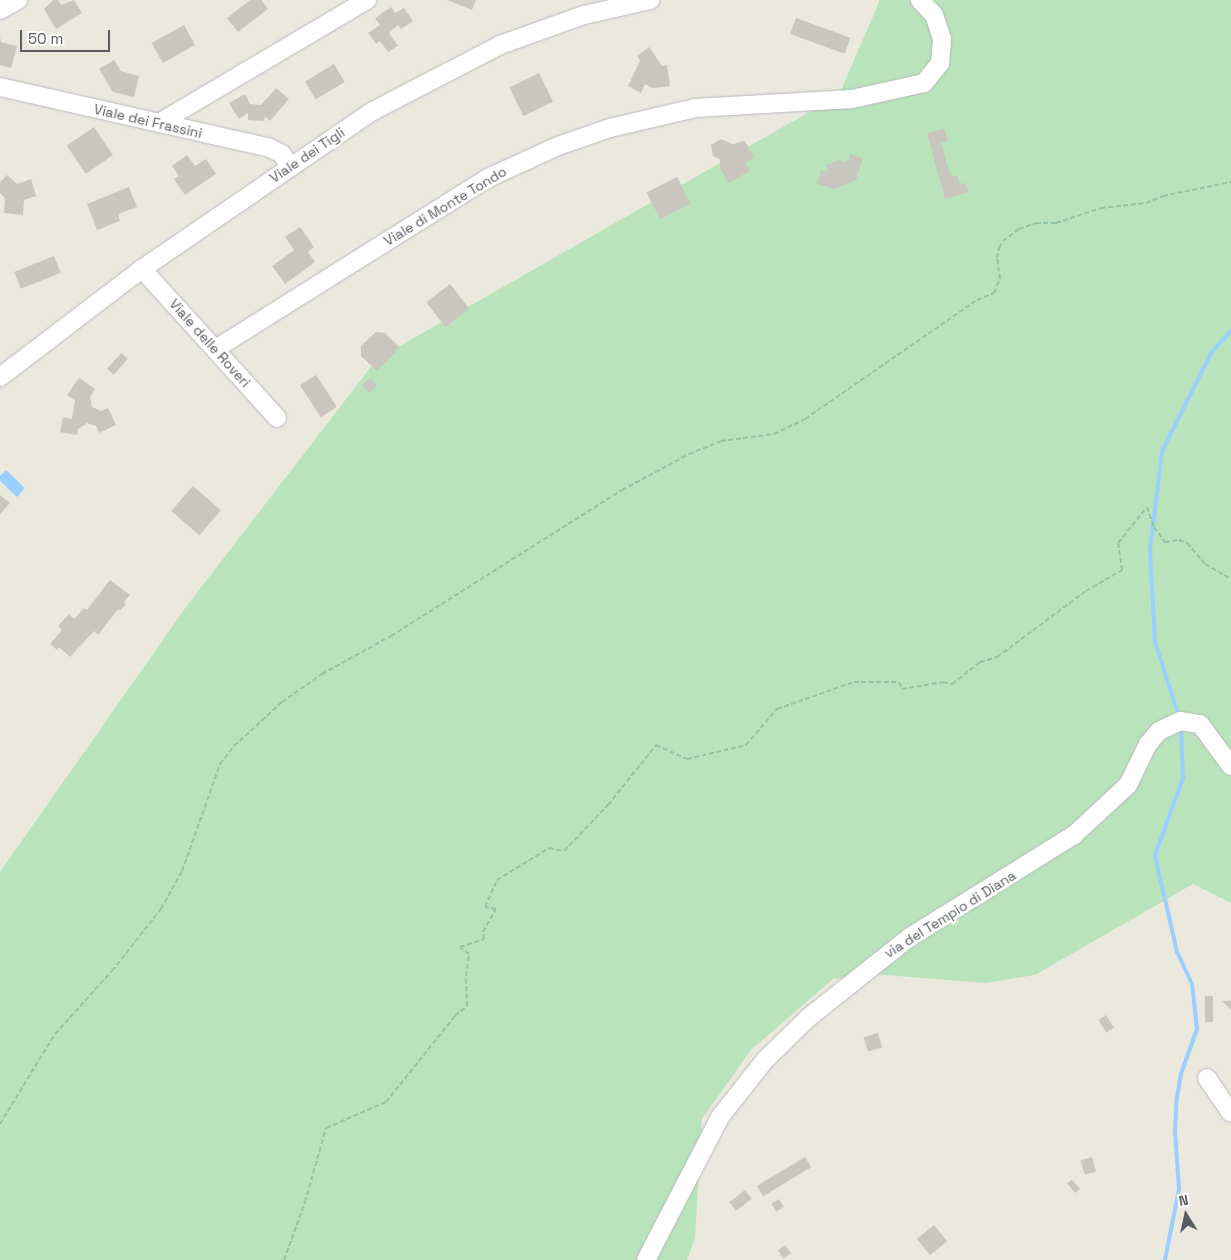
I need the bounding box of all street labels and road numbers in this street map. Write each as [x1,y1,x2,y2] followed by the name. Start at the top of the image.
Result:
[92,100,204,142] street label: Viale dei Frassini
[266,124,348,186] street label: Viale dei Tigli
[380,163,510,249] street label: Viale di Monte Tondo
[166,295,254,391] street label: Viale delle Roveri
[881,867,1019,961] street label: via del Tempio di Diana

